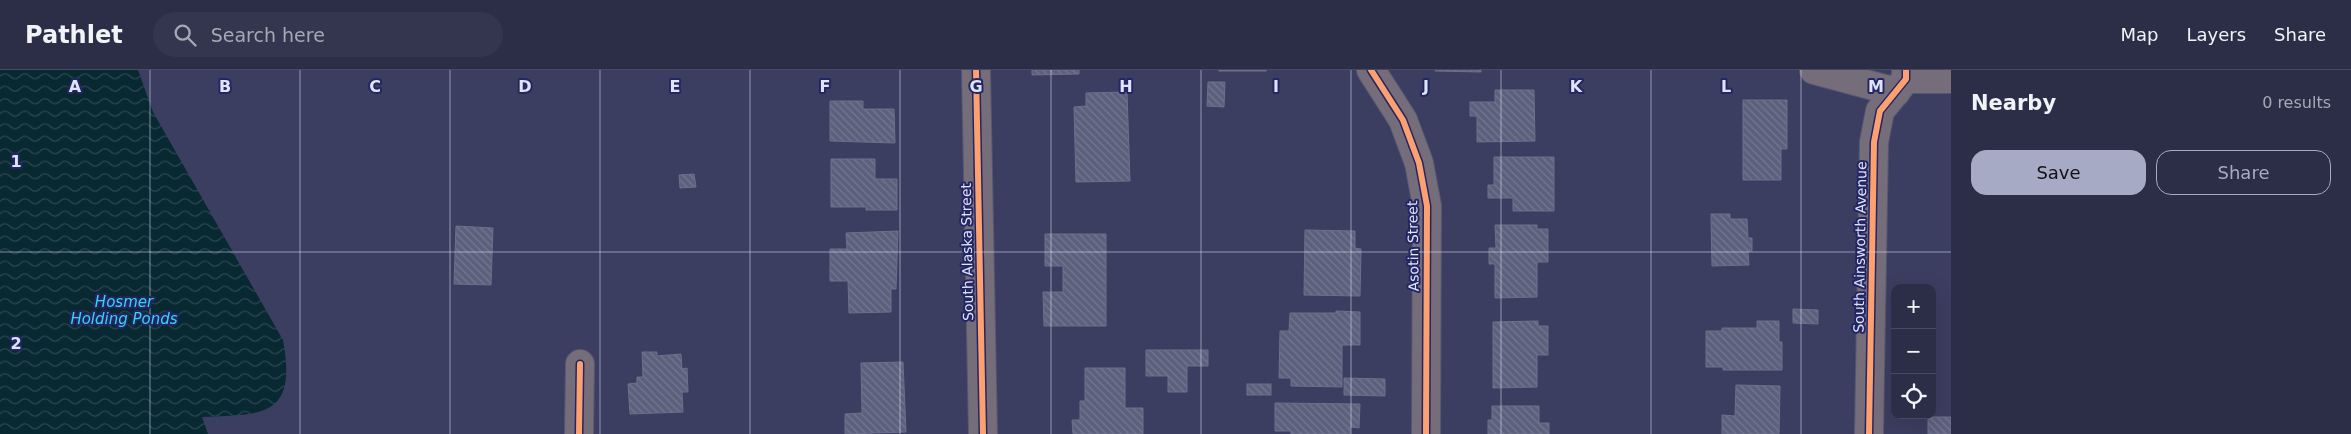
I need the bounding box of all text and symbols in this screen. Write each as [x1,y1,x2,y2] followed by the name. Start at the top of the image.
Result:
[153,12,503,57] search box
[25,21,123,49] text: Pathlet
[171,21,199,49] icon: search
[211,24,325,46] text: Search here
[2120,24,2158,45] text: Map
[2186,24,2246,45] text: Layers
[2274,24,2326,45] text: Share
[69,77,82,96] text: A
[219,77,231,96] text: B
[369,77,381,96] text: C
[518,77,532,96] text: D
[670,77,680,96] text: E
[820,77,830,96] text: F
[969,77,983,96] text: G
[1119,77,1133,96] text: H
[1273,77,1279,96] text: I
[1422,77,1429,96] text: J
[1570,77,1583,96] text: K
[1721,77,1731,96] text: L
[1868,77,1884,96] text: M
[1971,91,2056,115] text: Nearby
[2262,93,2331,112] text: 0 results
[1971,150,2146,195] button: Save
[2156,150,2331,195] button: Share
[10,152,22,171] text: 1
[1851,161,1869,333] street label: South Ainsworth Avenue
[958,182,976,321] street label: South Alaska Street
[1404,200,1422,291] street label: Asotin Street
[1891,284,1936,419] map controls
[1891,284,1936,329] button: +
[70,293,178,328] water label: Hosmer Holding Ponds
[1891,329,1936,374] button: −
[10,334,22,353] text: 2
[1891,374,1936,419] button: locate

